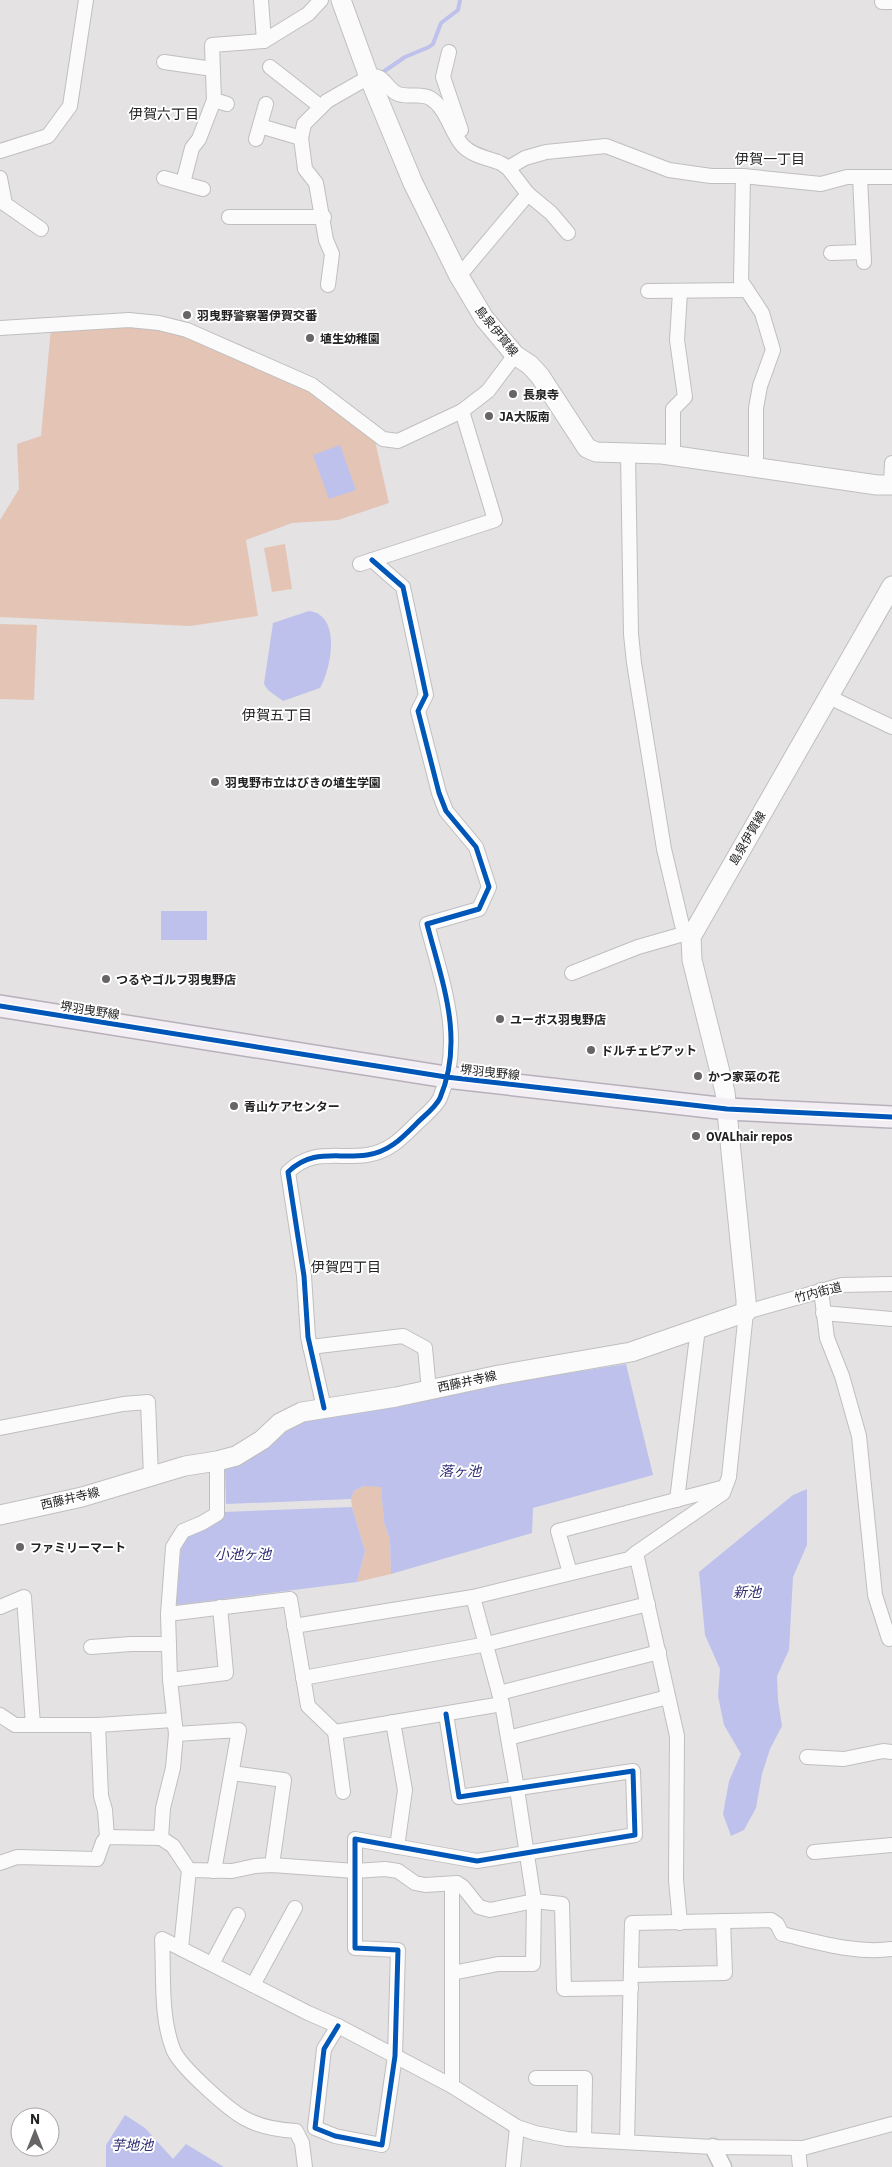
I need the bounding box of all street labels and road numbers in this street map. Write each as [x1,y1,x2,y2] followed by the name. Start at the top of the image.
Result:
[472,303,522,359] street label: 島泉伊賀線
[726,808,768,868] street label: 島泉伊賀線
[59,998,121,1022] street label: 堺羽曳野線
[459,1061,521,1083] street label: 堺羽曳野線
[793,1279,843,1305] street label: 竹内街道
[436,1367,498,1395] street label: 西藤井寺線
[39,1484,101,1512] street label: 西藤井寺線

